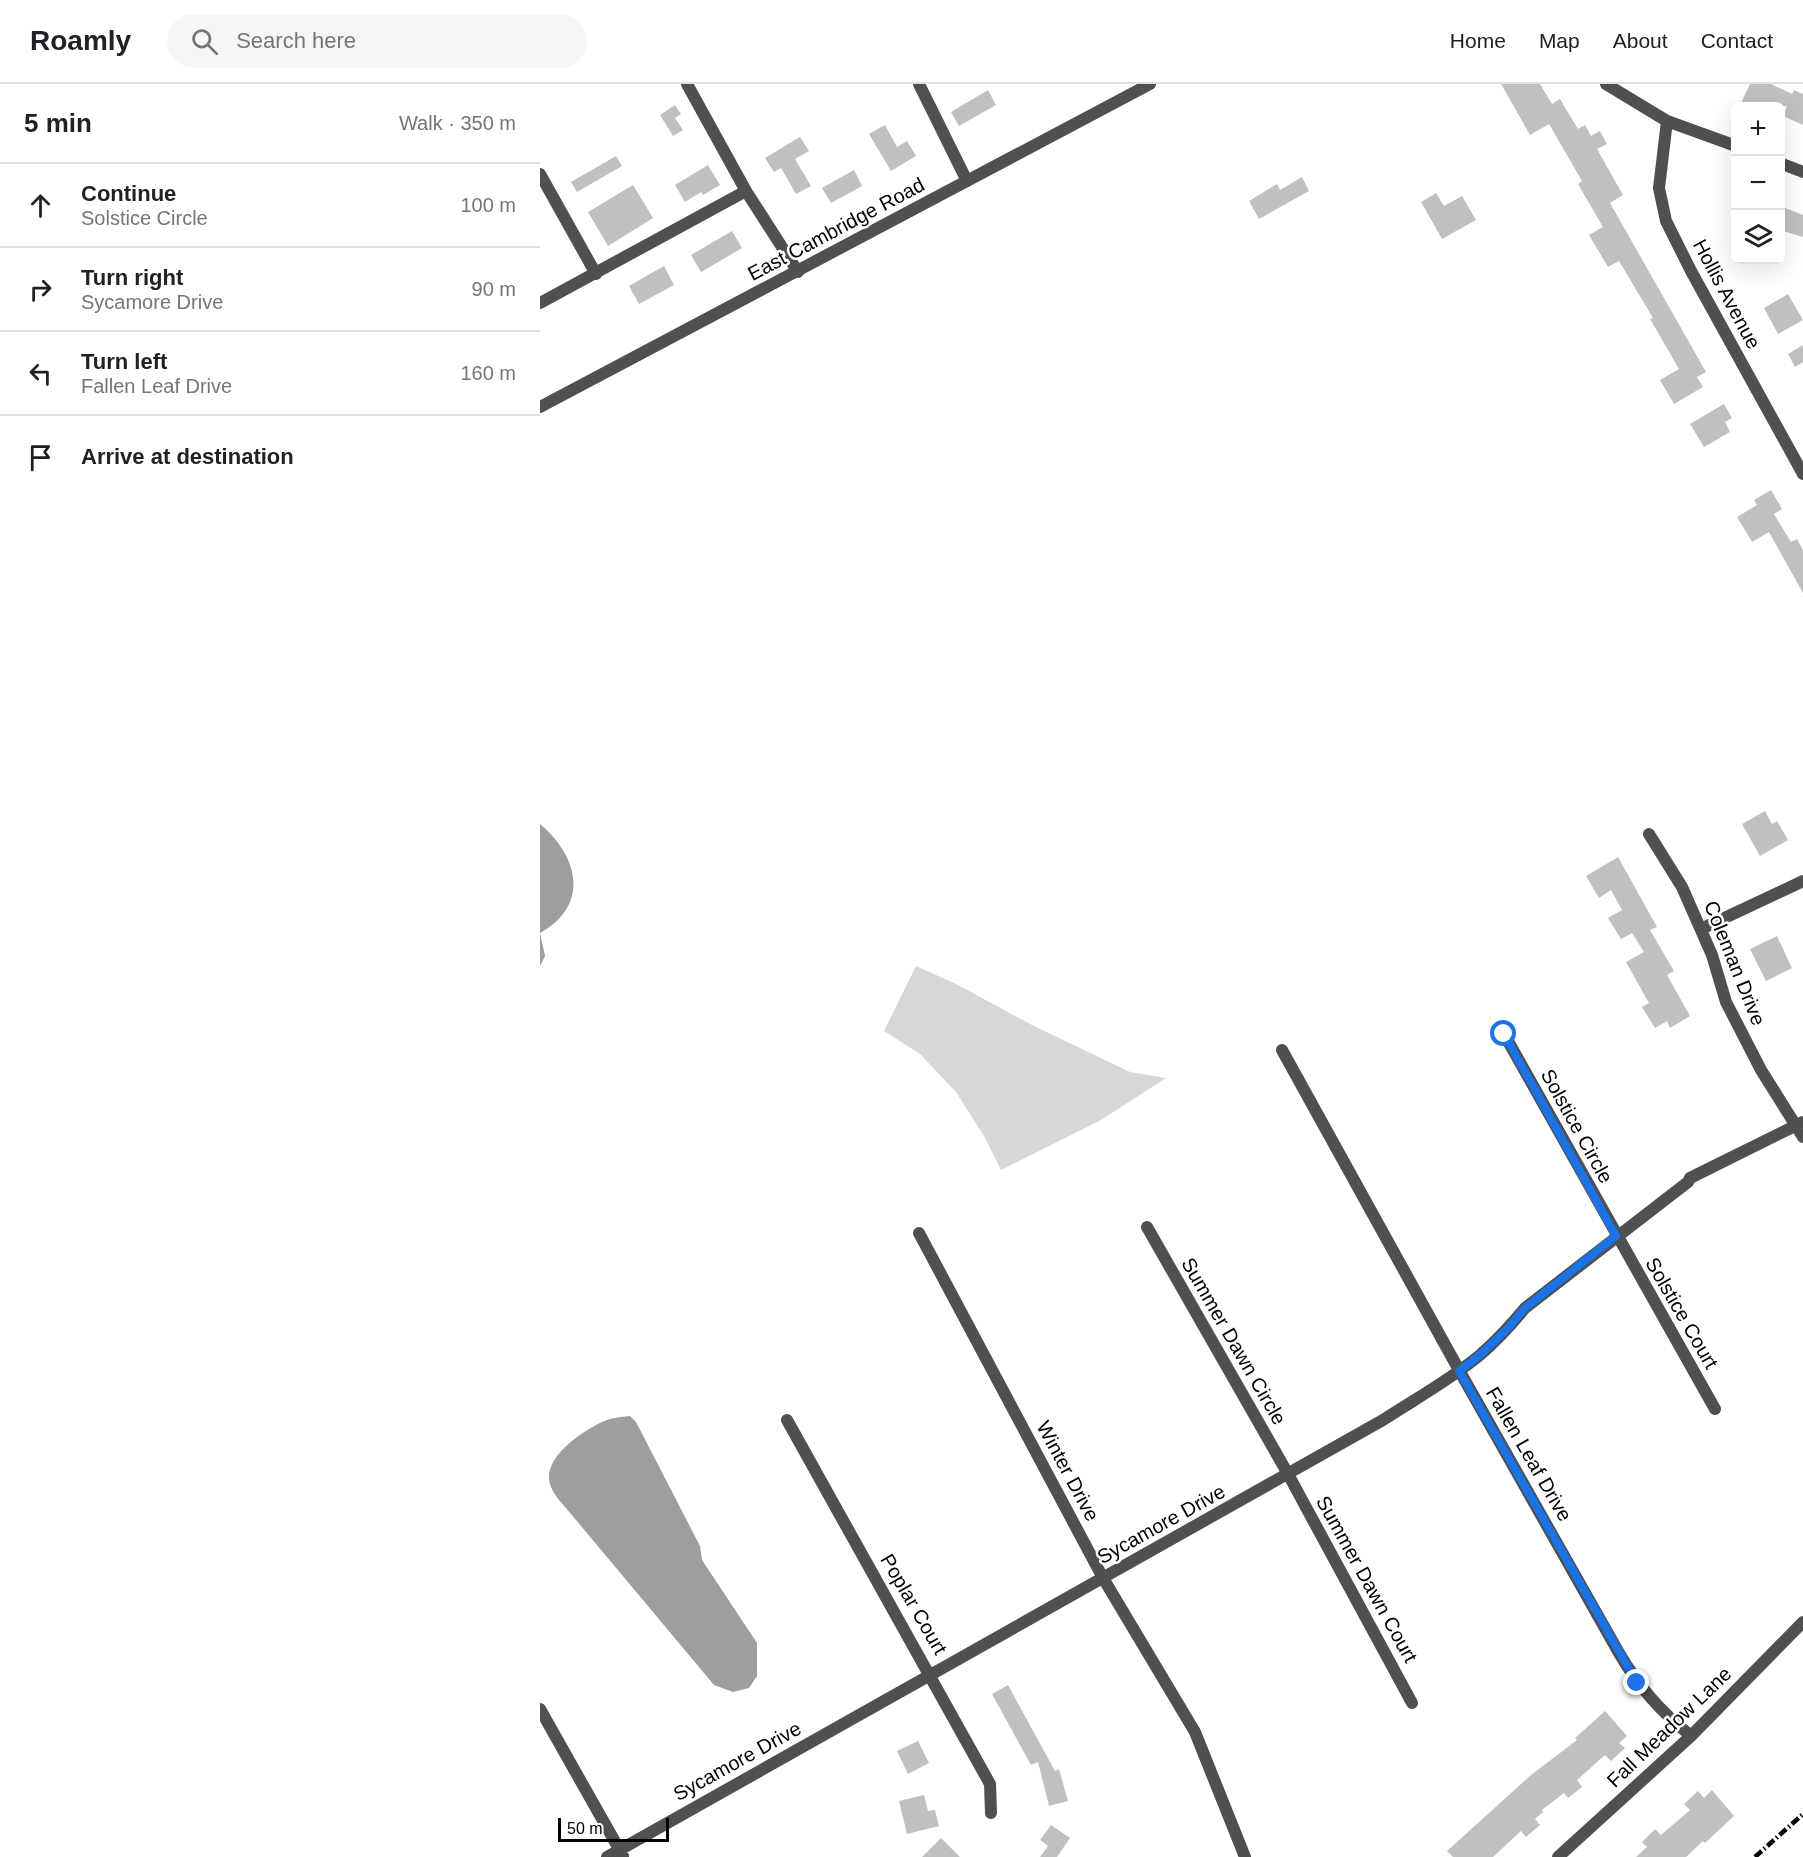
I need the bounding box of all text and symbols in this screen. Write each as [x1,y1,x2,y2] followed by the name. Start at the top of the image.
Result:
[167,14,587,68] search box
[30,25,131,56] text: Roamly
[188,25,221,58] icon: search
[236,28,356,53] text: Search here
[1450,29,1506,52] text: Home
[1539,29,1580,52] text: Map
[1613,29,1668,52] text: About
[1701,29,1773,52] text: Contact
[1731,102,1785,264] map controls
[1731,102,1785,156] button: +
[24,108,92,138] text: 5 min
[399,112,516,134] text: Walk · 350 m
[1731,156,1785,210] button: −
[744,173,928,285] street label: East Cambridge Road
[81,181,176,206] text: Continue
[24,189,57,222] icon: ahead
[460,194,516,216] text: 100 m
[81,207,208,229] text: Solstice Circle
[1731,210,1785,264] button: layers
[1689,235,1765,353] street label: Hollis Avenue
[81,265,183,290] text: Turn right
[24,273,57,306] icon: right
[472,278,516,300] text: 90 m
[81,291,223,313] text: Sycamore Drive
[81,349,167,374] text: Turn left
[24,357,57,390] icon: left
[460,362,516,384] text: 160 m
[81,375,232,397] text: Fallen Leaf Drive
[24,441,57,474] icon: arrive
[81,444,294,469] text: Arrive at destination
[1700,898,1770,1028] street label: Coleman Drive
[1490,1020,1516,1046] route start
[1537,1065,1617,1187] street label: Solstice Circle
[1177,1254,1291,1428] street label: Summer Dawn Circle
[1641,1254,1723,1373] street label: Solstice Court
[1482,1383,1576,1525] street label: Fallen Leaf Drive
[1032,1417,1104,1525] street label: Winter Drive
[1093,1480,1229,1568] street label: Sycamore Drive
[1312,1492,1422,1666] street label: Summer Dawn Court
[876,1550,952,1658] street label: Poplar Court
[1603,1662,1735,1792] street label: Fall Meadow Lane
[1623,1669,1649,1695] route end
[669,1717,805,1805] street label: Sycamore Drive
[558,1815,669,1842] scale bar
[567,1820,603,1837] text: 50 m

